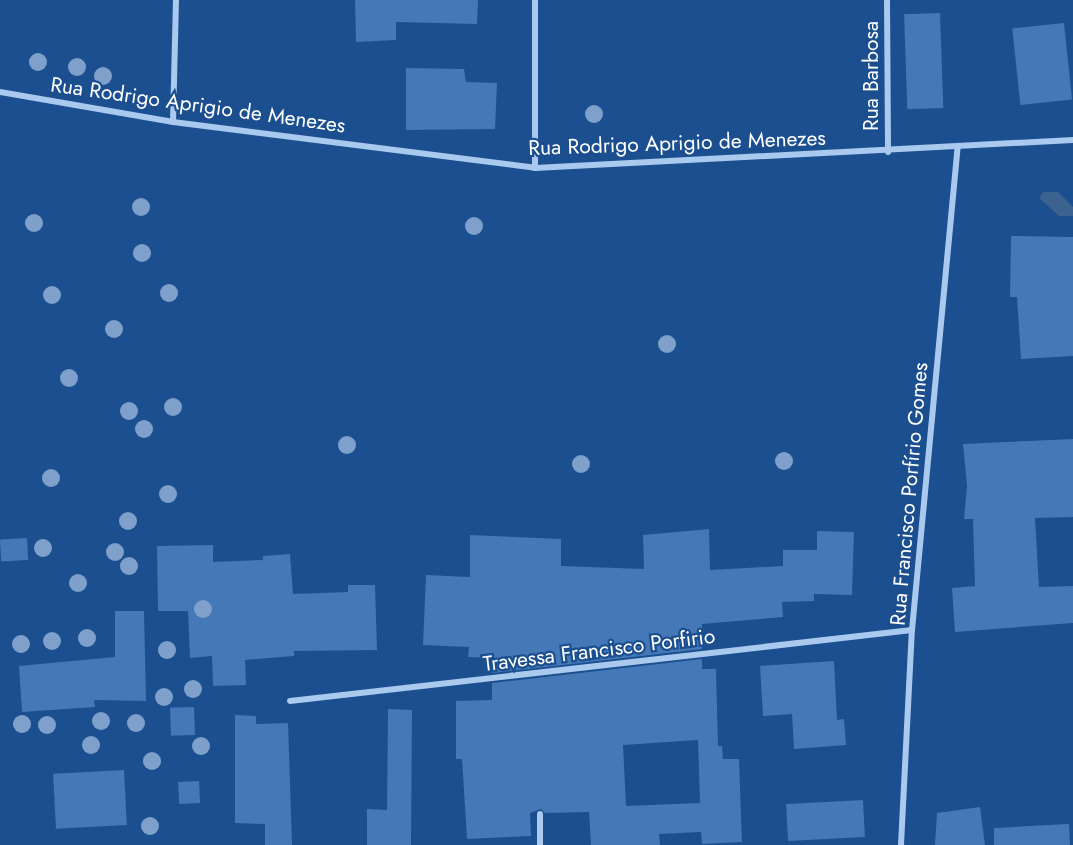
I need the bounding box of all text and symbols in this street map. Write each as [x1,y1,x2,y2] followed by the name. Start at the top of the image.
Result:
[858,21,884,131] street label: Rua Barbosa
[49,72,347,138] street label: Rua Rodrigo Aprigio de Menezes
[528,125,826,161] street label: Rua Rodrigo Aprigio de Menezes
[885,361,933,627] street label: Rua Francisco Porfírio Gomes
[482,623,716,677] street label: Travessa Francisco Porfirio

